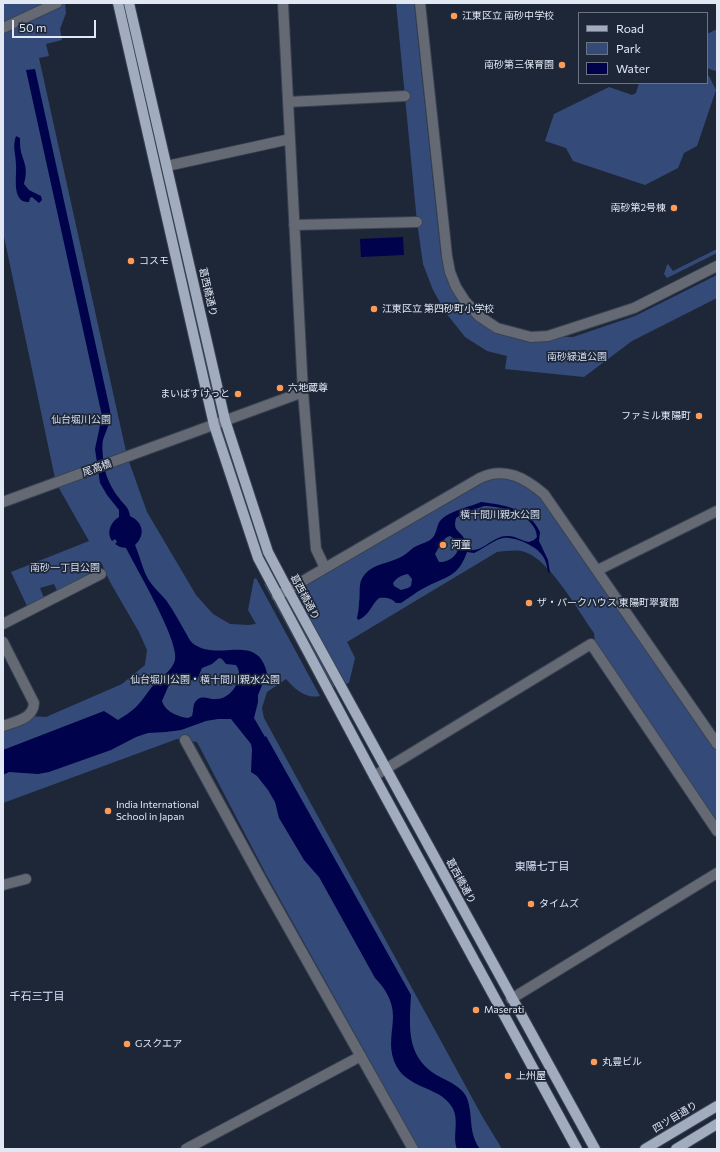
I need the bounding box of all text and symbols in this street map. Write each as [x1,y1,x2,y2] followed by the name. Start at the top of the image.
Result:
[462,10,554,22] place label: 江東区立 南砂中学校
[449,11,459,21] marker: 江東区立 南砂中学校
[14,12,98,38] scale bar
[578,12,708,84] legend
[19,20,47,34] text: 50 m
[616,21,644,35] text: Road
[616,41,641,55] text: Park
[484,59,554,71] place label: 南砂第三保育園
[557,60,567,70] marker: 南砂第三保育園
[616,61,650,75] text: Water
[610,202,666,214] place label: 南砂第2号棟
[669,203,679,213] marker: 南砂第2号棟
[139,255,169,267] place label: コスモ
[126,256,136,266] marker: コスモ
[197,266,219,318] street label: 葛西橋通り
[382,303,494,315] place label: 江東区立 第四砂町小学校
[369,304,379,314] marker: 江東区立 第四砂町小学校
[547,351,607,363] park label: 南砂緑道公園
[288,382,328,394] place label: 六地蔵尊
[275,383,285,393] marker: 六地蔵尊
[160,388,230,400] place label: まいばすけっと
[233,389,243,399] marker: まいばすけっと
[621,410,691,422] place label: ファミル東陽町
[694,411,704,421] marker: ファミル東陽町
[51,414,111,426] park label: 仙台堀川公園
[81,457,113,479] street label: 尾高橋
[460,509,540,521] park label: 横十間川親水公園
[451,539,471,551] place label: 河童
[438,540,448,550] marker: 河童
[30,562,100,574] park label: 南砂一丁目公園
[288,572,322,622] street label: 葛西橋通り
[537,597,679,609] place label: ザ・パークハウス 東陽町翠賓閣
[524,598,534,608] marker: ザ・パークハウス 東陽町翠賓閣
[130,674,280,686] park label: 仙台堀川公園・横十間川親水公園
[116,799,199,822] place label: India International School in Japan
[103,806,113,816] marker: India International School in Japan
[444,856,478,906] street label: 葛西橋通り
[515,859,569,873] district label: 東陽七丁目
[539,898,579,910] place label: タイムズ
[526,899,536,909] marker: タイムズ
[10,989,64,1003] district label: 千石三丁目
[484,1004,524,1016] place label: Maserati
[471,1005,481,1015] marker: Maserati
[135,1038,182,1050] place label: Gスクエア
[122,1039,132,1049] marker: Gスクエア
[602,1056,642,1068] place label: 丸豊ビル
[589,1057,599,1067] marker: 丸豊ビル
[516,1070,546,1082] place label: 上州屋
[503,1071,513,1081] marker: 上州屋
[650,1099,700,1135] street label: 四ツ目通り

